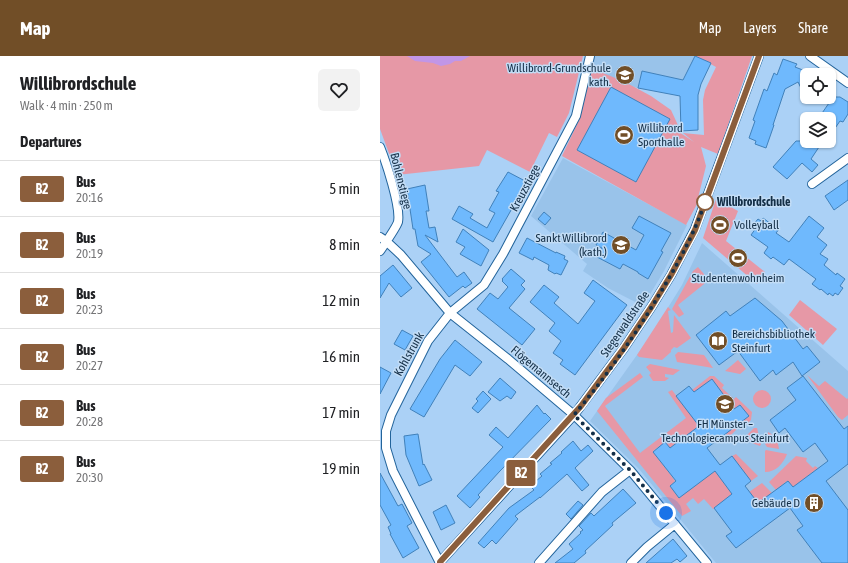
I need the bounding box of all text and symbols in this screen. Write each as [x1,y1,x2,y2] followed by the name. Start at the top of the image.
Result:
[20,17,51,39] text: Map
[699,20,721,36] text: Map
[743,20,776,36] text: Layers
[798,20,828,36] text: Share
[507,61,611,89] place label: Willibrord-Grundschule kath.
[614,64,636,86] school or university icon: Willibrord-Grundschule kath.
[800,68,836,148] map controls
[800,68,836,104] button: locate
[318,69,360,111] button: heart
[20,72,136,94] text: Willibrordschule
[20,98,113,113] text: Walk · 4 min · 250 m
[800,112,836,148] button: layers
[638,121,684,149] place label: Willibrord Sporthalle
[613,124,635,146] sports icon: Willibrord Sporthalle
[20,133,82,150] text: Departures
[387,151,415,211] street label: Bohlenstiege
[507,162,543,214] street label: Kreuzstiege
[76,173,96,190] text: Bus
[329,180,360,197] text: 5 min
[35,181,49,197] text: B2
[76,190,103,205] text: 20:16
[696,193,714,211] marker: Willibrordschule
[716,195,791,209] place label: Willibrordschule
[709,214,731,236] sports icon: Volleyball
[734,218,780,232] place label: Volleyball
[76,229,96,246] text: Bus
[536,231,607,259] place label: Sankt Willibrord (kath.)
[610,234,632,256] school or university icon: Sankt Willibrord (kath.)
[329,236,360,253] text: 8 min
[35,237,49,253] text: B2
[76,246,103,261] text: 20:19
[727,247,749,269] sports icon: Studentenwohnheim
[692,271,784,285] place label: Studentenwohnheim
[76,285,96,302] text: Bus
[598,288,652,360] street label: Stegerwaldstraße
[322,292,360,309] text: 12 min
[35,293,49,309] text: B2
[76,302,103,317] text: 20:23
[732,327,816,355] place label: Bereichsbibliothek Steinfurt
[391,329,427,379] street label: Kohlstrunk
[707,330,729,352] library icon: Bereichsbibliothek Steinfurt
[76,341,96,358] text: Bus
[508,343,574,401] street label: Flögemannsesch
[322,348,360,365] text: 16 min
[35,349,49,365] text: B2
[76,358,103,373] text: 20:27
[714,393,736,415] school or university icon: FH Münster – Technologiecampus Steinfurt
[76,397,96,414] text: Bus
[322,404,360,421] text: 17 min
[35,405,49,421] text: B2
[76,414,103,429] text: 20:28
[661,417,790,445] place label: FH Münster – Technologiecampus Steinfurt
[76,453,96,470] text: Bus
[322,460,360,477] text: 19 min
[503,460,539,486] line badge: B2
[35,461,49,477] text: B2
[514,465,528,481] text: B2
[76,470,103,485] text: 20:30
[803,492,825,514] building icon: Gebäude D
[752,496,800,510] place label: Gebäude D
[656,503,676,523] your location

